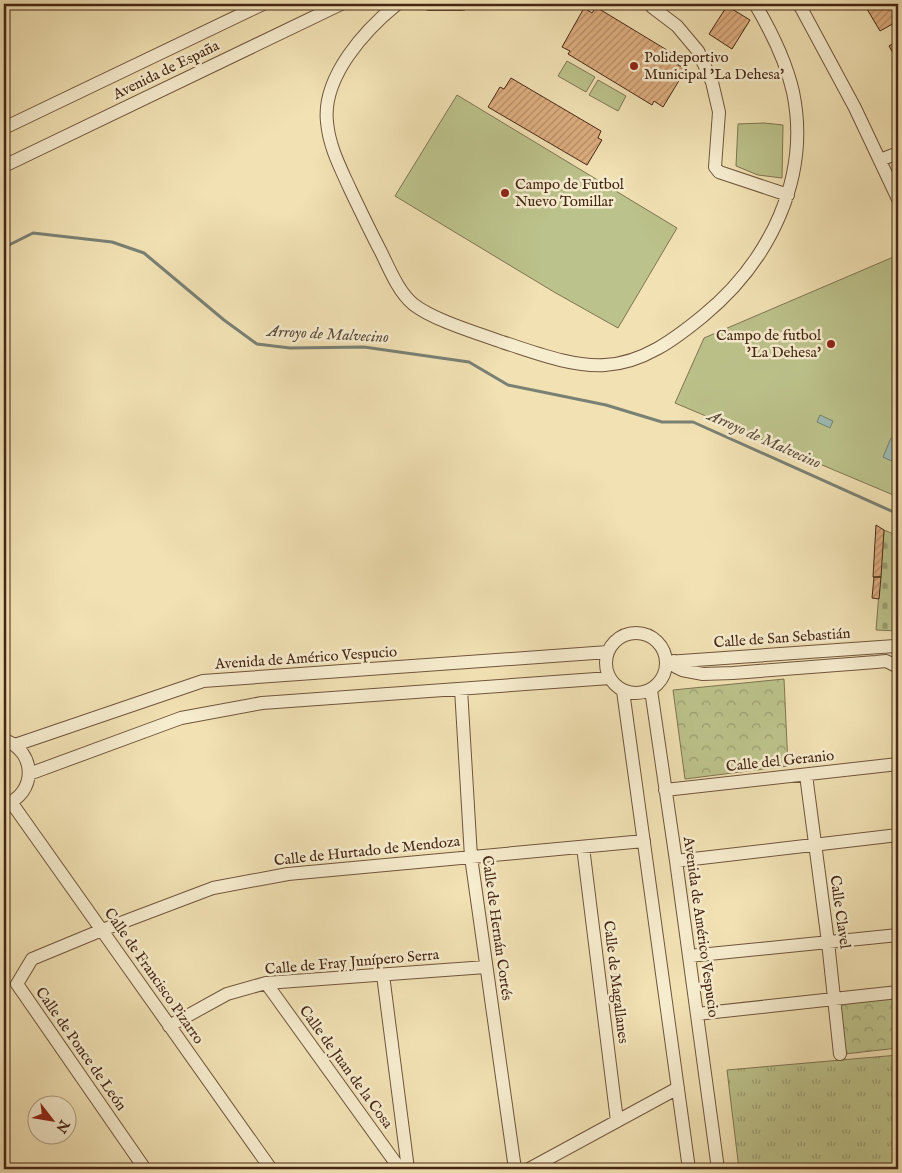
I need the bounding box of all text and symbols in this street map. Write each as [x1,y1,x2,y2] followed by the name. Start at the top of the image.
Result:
[109,36,223,104] street label: Avenida de España
[644,48,784,84] place label: Polideportivo Municipal 'La Dehesa'
[628,60,640,72] marker: Polideportivo Municipal 'La Dehesa'
[515,175,625,211] place label: Campo de Futbol Nuevo Tomillar
[499,187,511,199] marker: Campo de Futbol Nuevo Tomillar
[265,322,389,348] water label: Arroyo de Malvecino
[716,326,822,362] place label: Campo de futbol 'La Dehesa'
[825,338,837,350] marker: Campo de futbol 'La Dehesa'
[703,405,824,474] water label: Arroyo de Malvecino
[713,624,851,652] street label: Calle de San Sebastián
[213,642,398,674] street label: Avenida de Américo Vespucio
[725,746,835,776] street label: Calle del Geranio
[273,832,462,870] street label: Calle de Hurtado de Mendoza
[679,834,723,1019] street label: Avenida de Américo Vespucio
[477,854,517,1002] street label: Calle de Hernán Cortés
[825,874,855,951] street label: Calle Clavel
[100,904,208,1048] street label: Calle de Francisco Pizarro
[599,919,633,1045] street label: Calle de Magallanes
[264,945,440,979] street label: Calle de Fray Junípero Serra
[31,984,131,1114] street label: Calle de Ponce de León
[295,1002,397,1133] street label: Calle de Juan de la Cosa
[28,1096,78,1146] north arrow
[51,1115,74,1136] text: N

